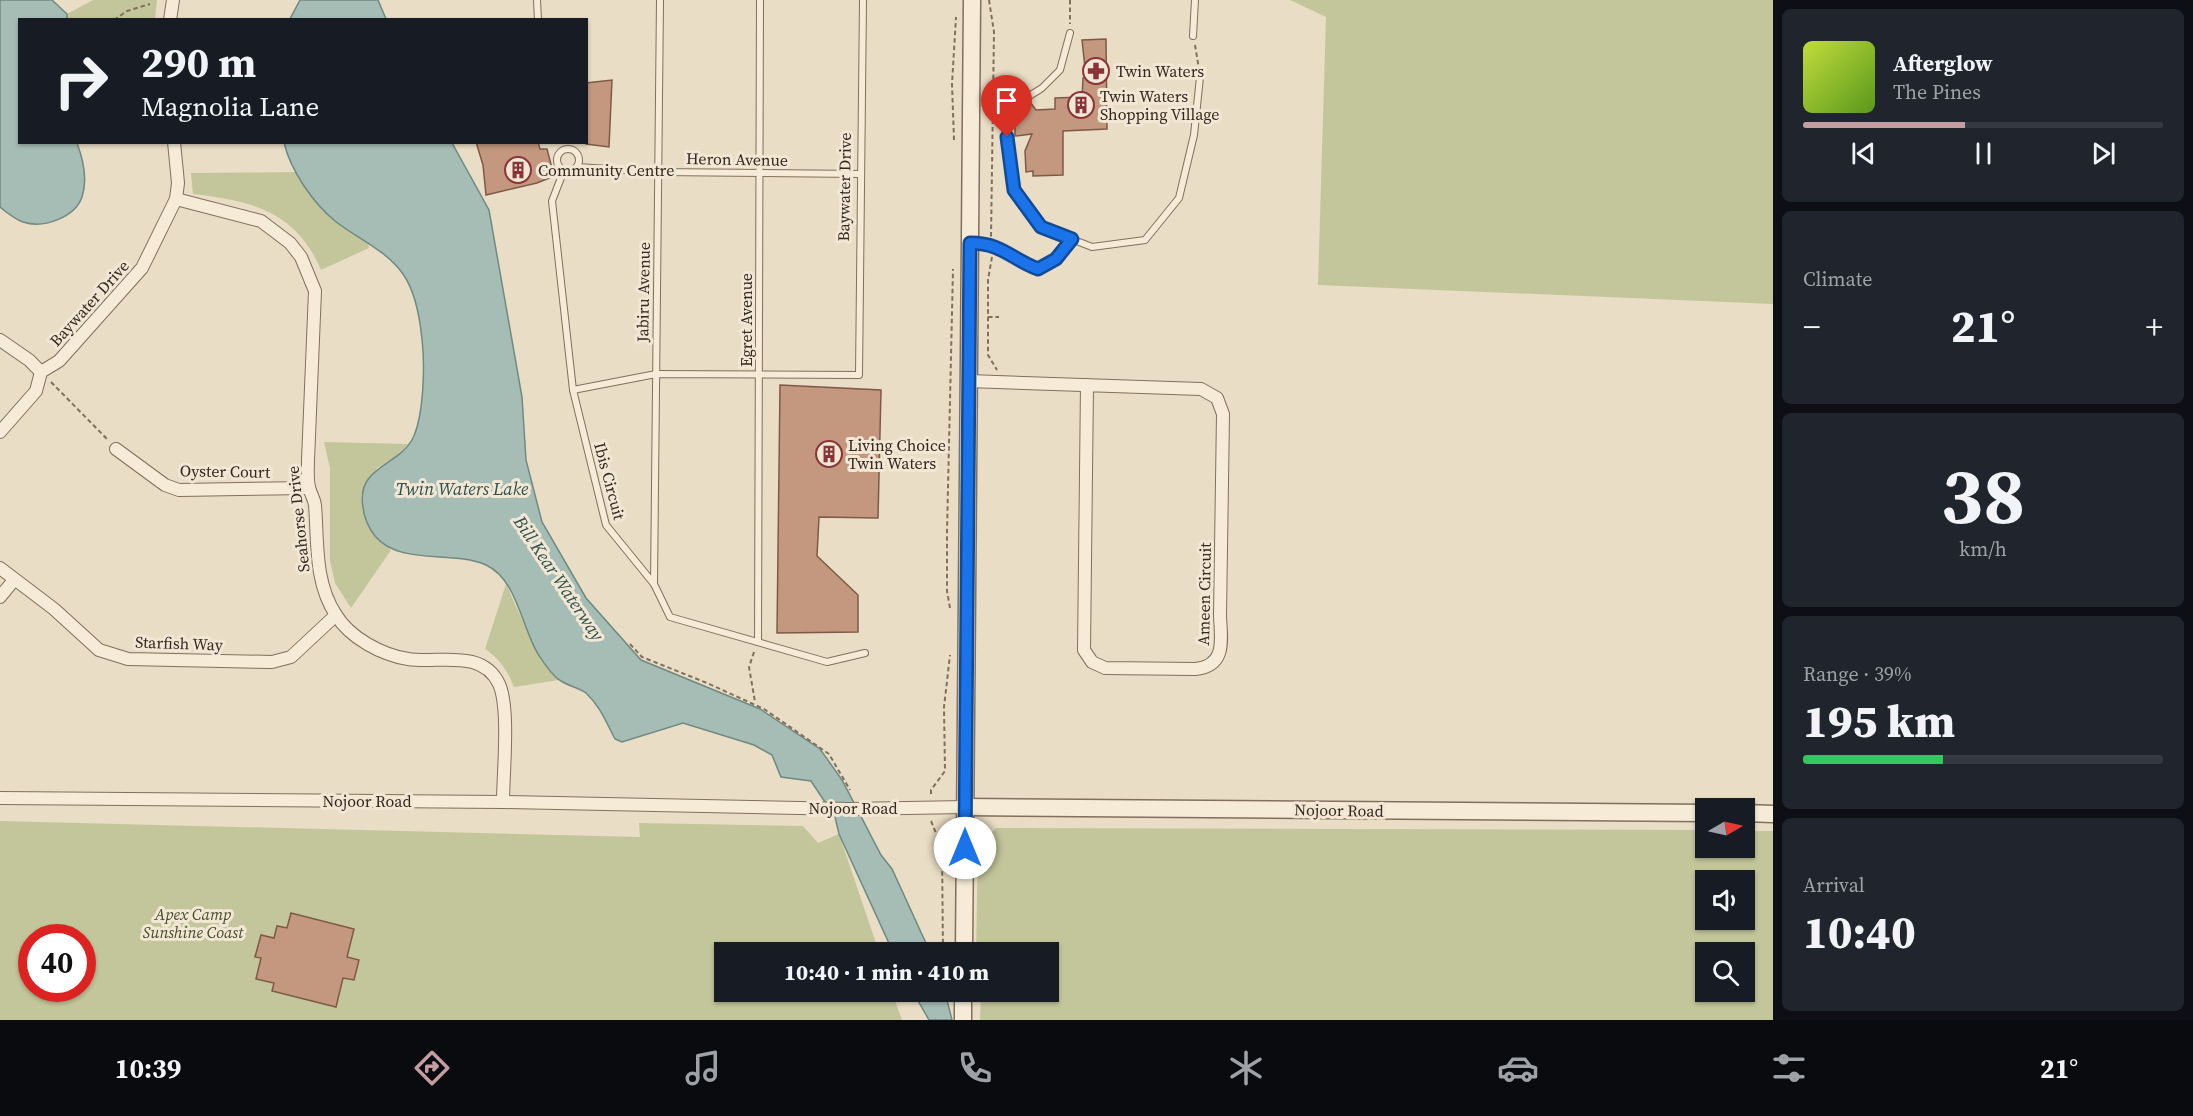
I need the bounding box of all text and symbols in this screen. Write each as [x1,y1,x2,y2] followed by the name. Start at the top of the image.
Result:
[141,33,256,91] text: 290 m
[42,42,120,120] icon: right
[1893,48,1993,78] text: Afterglow
[1081,56,1111,86] pharmacy icon: Twin Waters
[1116,60,1204,82] place label: Twin Waters
[981,75,1032,137] pin
[1893,78,1981,106] text: The Pines
[990,84,1023,117] icon: arrive
[1100,85,1220,125] place label: Twin Waters Shopping Village
[141,88,319,125] text: Magnolia Lane
[1066,90,1096,120] building icon: Twin Waters Shopping Village
[832,132,856,242] street label: Baywater Drive
[1847,137,1880,170] icon: previous
[1967,137,2000,170] icon: pause
[2087,137,2120,170] icon: next
[686,147,788,171] street label: Heron Avenue
[503,155,533,185] building icon: Community Centre
[538,159,674,181] place label: Community Centre
[631,242,655,343] street label: Jabiru Avenue
[44,255,134,351] street label: Baywater Drive
[1803,265,1872,293] text: Climate
[735,273,757,367] street label: Egret Avenue
[1951,295,2015,357] text: 21°
[1803,304,1821,349] text: −
[2145,304,2163,349] text: +
[848,434,946,474] place label: Living Choice Twin Waters
[814,439,844,469] building icon: Living Choice Twin Waters
[589,440,631,523] street label: Ibis Circuit
[1941,442,2025,549] text: 38
[180,459,271,483] street label: Oyster Court
[281,465,315,573] street label: Seahorse Drive
[396,476,529,501] water label: Twin Waters Lake
[507,510,610,646] water label: Bill Kear Waterway
[1959,535,2007,563] text: km/h
[1192,541,1216,646] street label: Ameen Circuit
[135,630,224,656] street label: Starfish Way
[1803,660,1912,688] text: Range · 39%
[1803,690,1955,752] text: 195 km
[322,790,412,812] street label: Nojoor Road
[808,797,898,819] street label: Nojoor Road
[1294,798,1384,822] street label: Nojoor Road
[1695,798,1755,858] north arrow
[1695,798,1755,1002] map controls
[933,816,997,880] position arrow
[1695,870,1755,930] button: sound
[1803,871,1865,899] text: Arrival
[1803,901,1916,963] text: 10:40
[143,903,244,943] park label: Apex Camp Sunshine Coast
[18,924,96,1002] speed limit sign: 40
[1695,942,1755,1002] button: search
[784,957,989,987] text: 10:40 · 1 min · 410 m
[411,1047,453,1089] icon: directions
[682,1047,724,1089] icon: music
[954,1047,996,1089] icon: phone
[1225,1047,1267,1089] icon: climate
[1497,1047,1539,1089] icon: car
[1768,1047,1810,1089] icon: filters
[115,1050,181,1087] text: 10:39
[2040,1050,2078,1087] text: 21°

